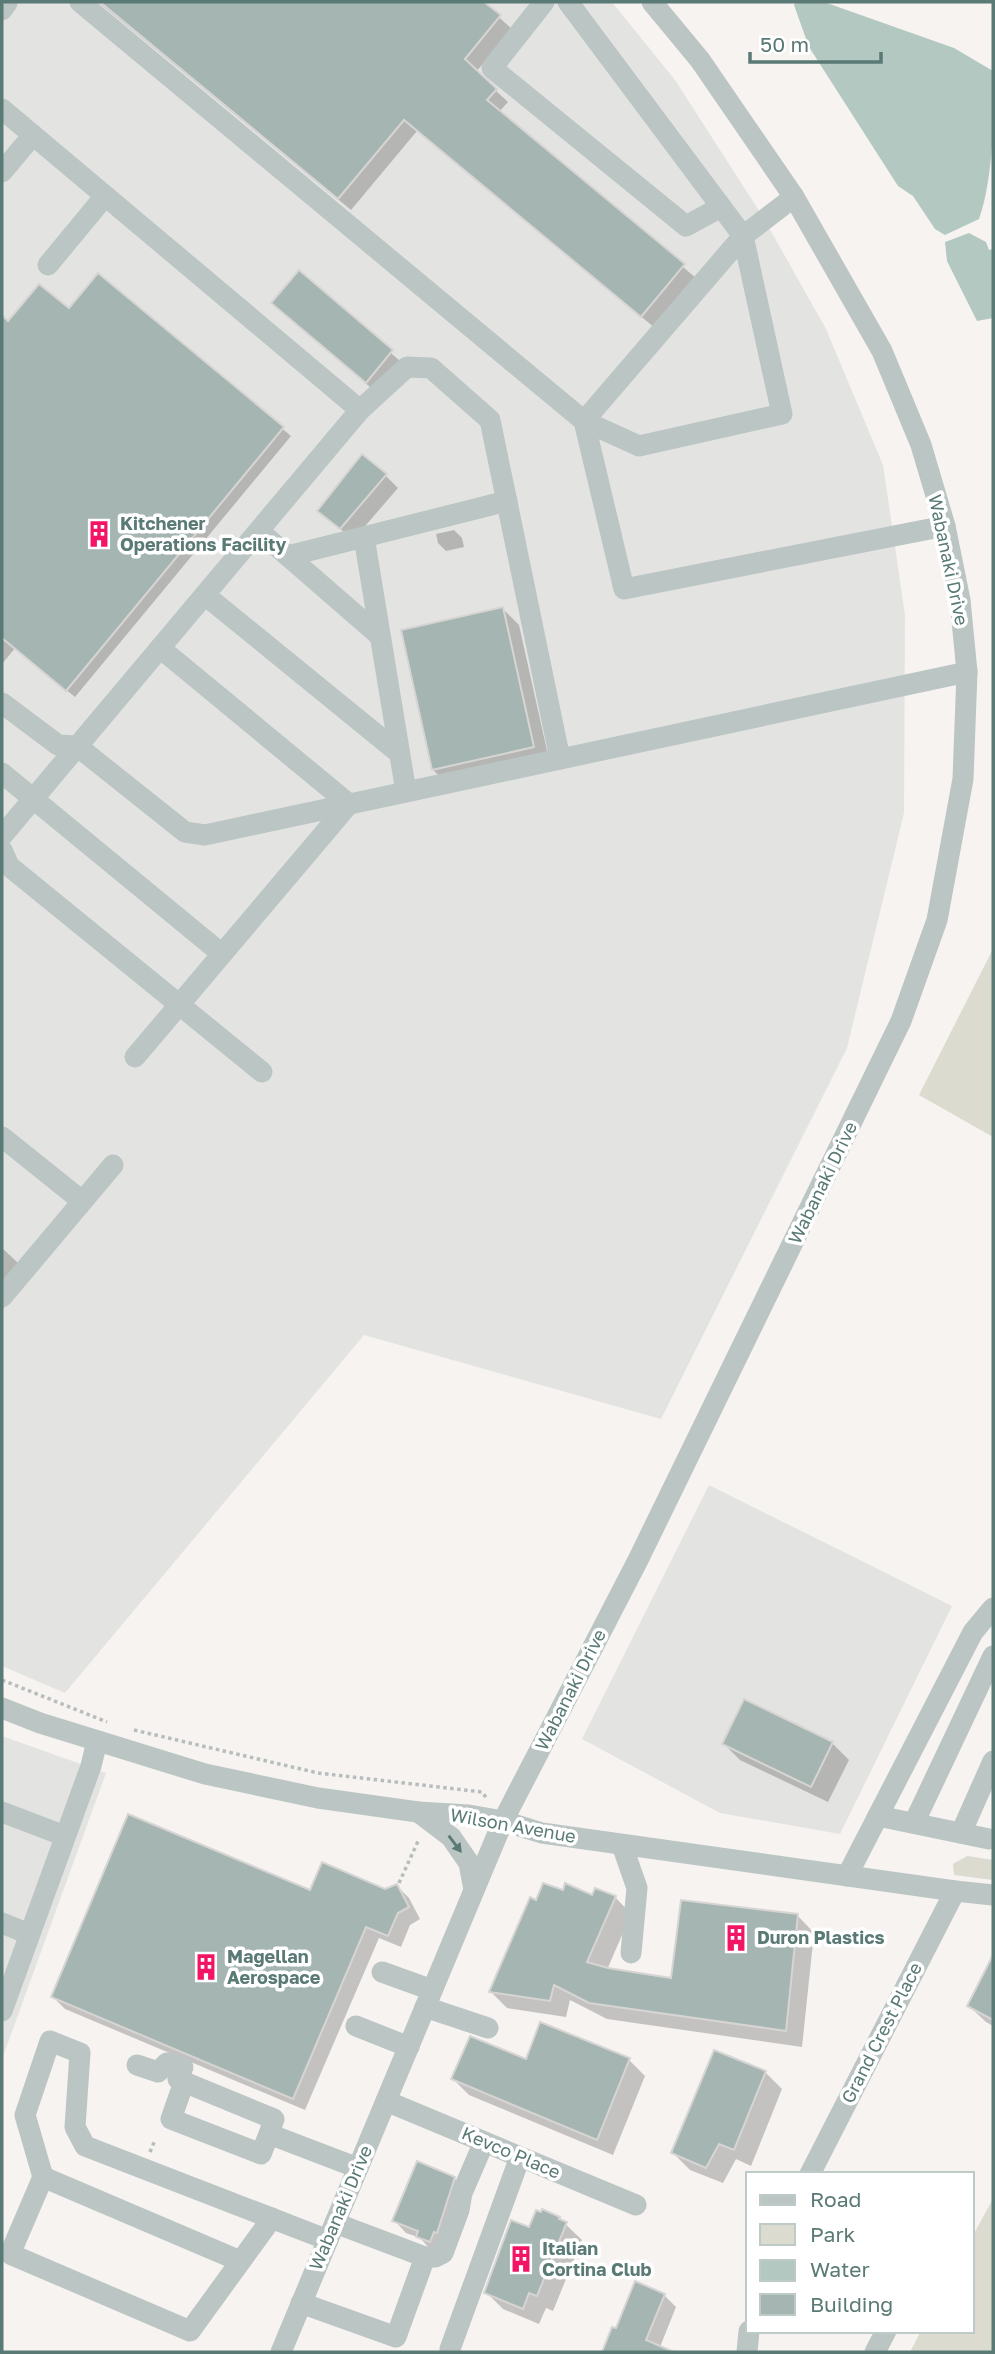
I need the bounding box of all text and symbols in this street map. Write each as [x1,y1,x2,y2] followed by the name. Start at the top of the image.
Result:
[750,21,881,65] scale bar
[760,31,809,57] text: 50 m
[924,492,974,627] street label: Wabanaki Drive
[120,512,287,555] place label: Kitchener Operations Facility
[84,519,114,549] building icon: Kitchener Operations Facility
[783,1118,861,1247] street label: Wabanaki Drive
[530,1625,610,1754] street label: Wabanaki Drive
[449,1803,578,1847] street label: Wilson Avenue
[448,1835,463,1853] one-way arrow
[721,1923,751,1953] building icon: Duron Plastics
[757,1926,885,1948] place label: Duron Plastics
[227,1945,321,1988] place label: Magellan Aerospace
[191,1952,221,1982] building icon: Magellan Aerospace
[836,1958,926,2107] street label: Grand Crest Place
[459,2121,564,2183] street label: Kevco Place
[304,2142,376,2273] street label: Wabanaki Drive
[746,2172,974,2333] legend
[810,2186,861,2212] text: Road
[810,2221,856,2247] text: Park
[542,2237,652,2280] place label: Italian Cortina Club
[506,2244,536,2274] building icon: Italian Cortina Club
[810,2256,870,2282] text: Water
[810,2291,893,2317] text: Building

